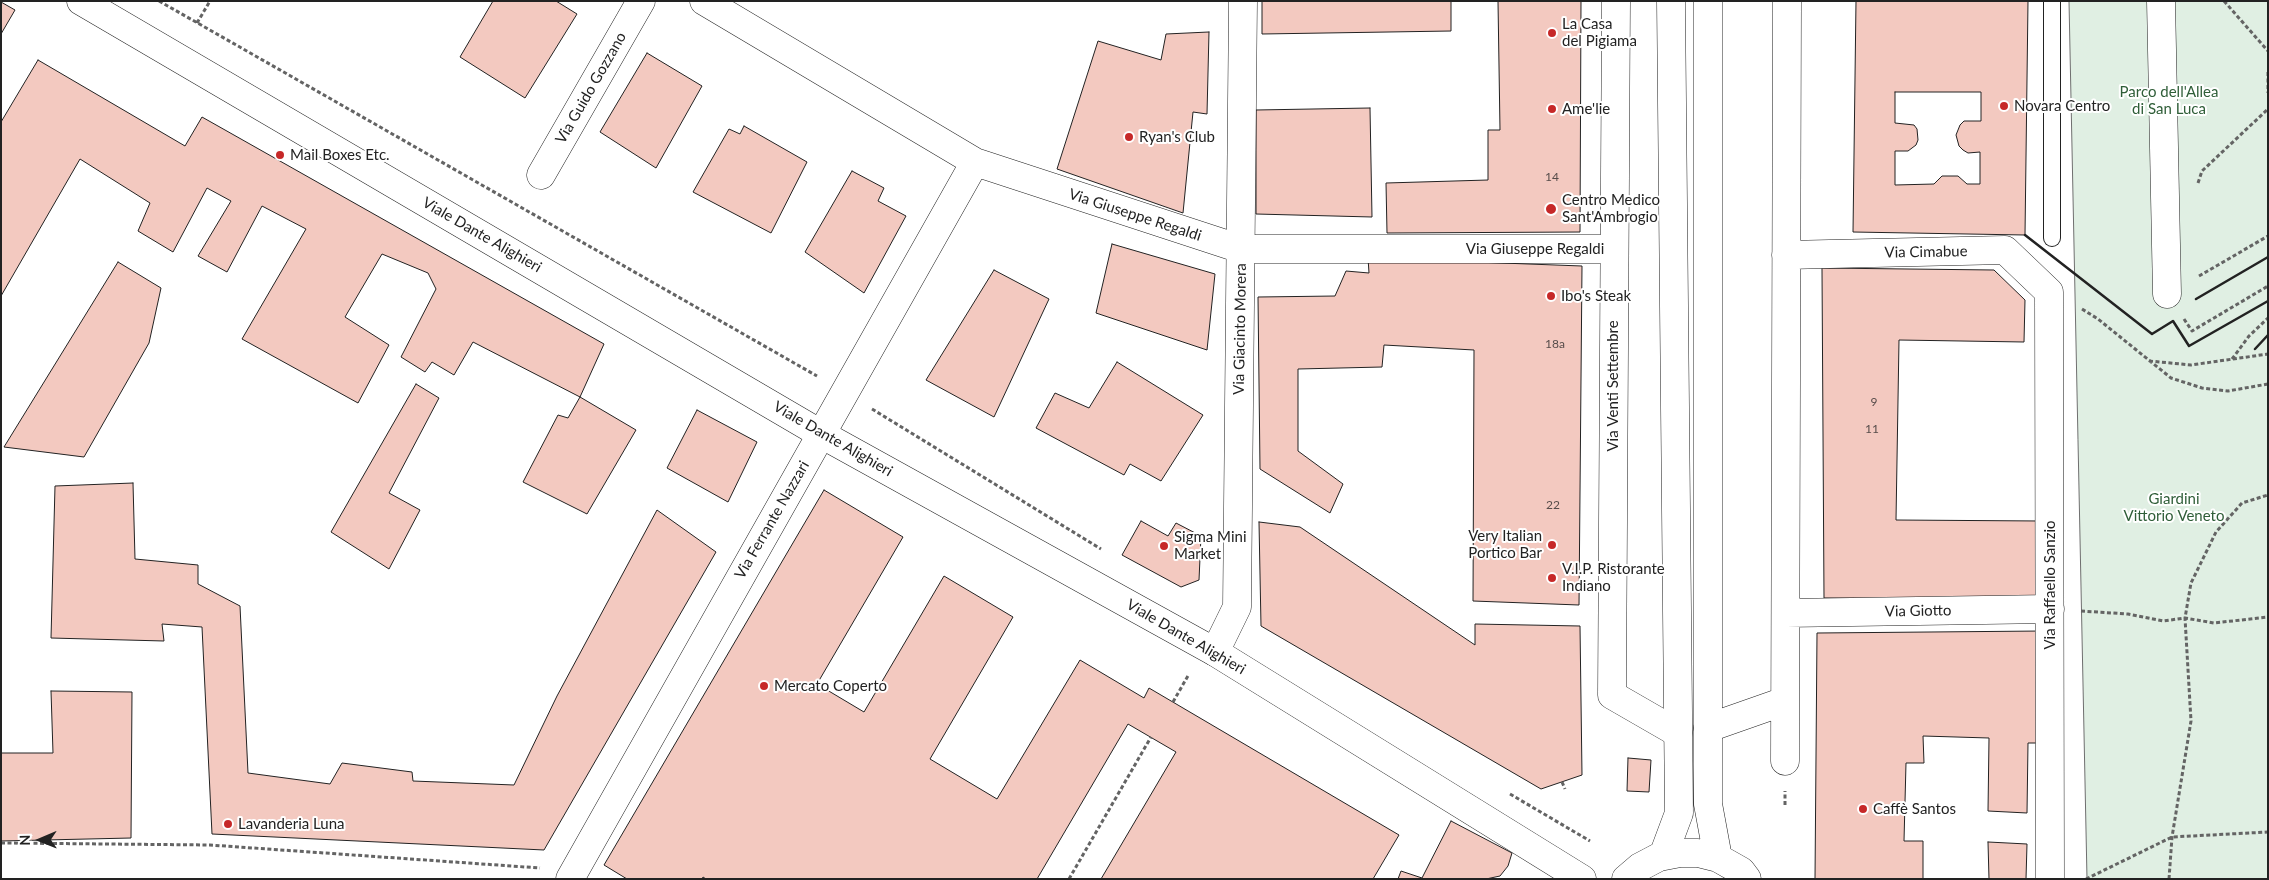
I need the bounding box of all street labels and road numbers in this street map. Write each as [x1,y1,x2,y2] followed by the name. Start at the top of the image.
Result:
[552,29,630,147] street label: Via Guido Gozzano
[1066,185,1204,245] street label: Via Giuseppe Regaldi
[419,194,545,276] street label: Viale Dante Alighieri
[1466,240,1604,258] street label: Via Giuseppe Regaldi
[1884,242,1968,262] street label: Via Cimabue
[1230,263,1250,395] street label: Via Giacinto Morera
[1604,320,1622,452] street label: Via Venti Settembre
[770,398,896,480] street label: Viale Dante Alighieri
[731,458,813,582] street label: Via Ferrante Nazzari
[2041,520,2059,650] street label: Via Raffaello Sanzio
[1123,596,1249,678] street label: Viale Dante Alighieri
[1885,601,1951,621] street label: Via Giotto

